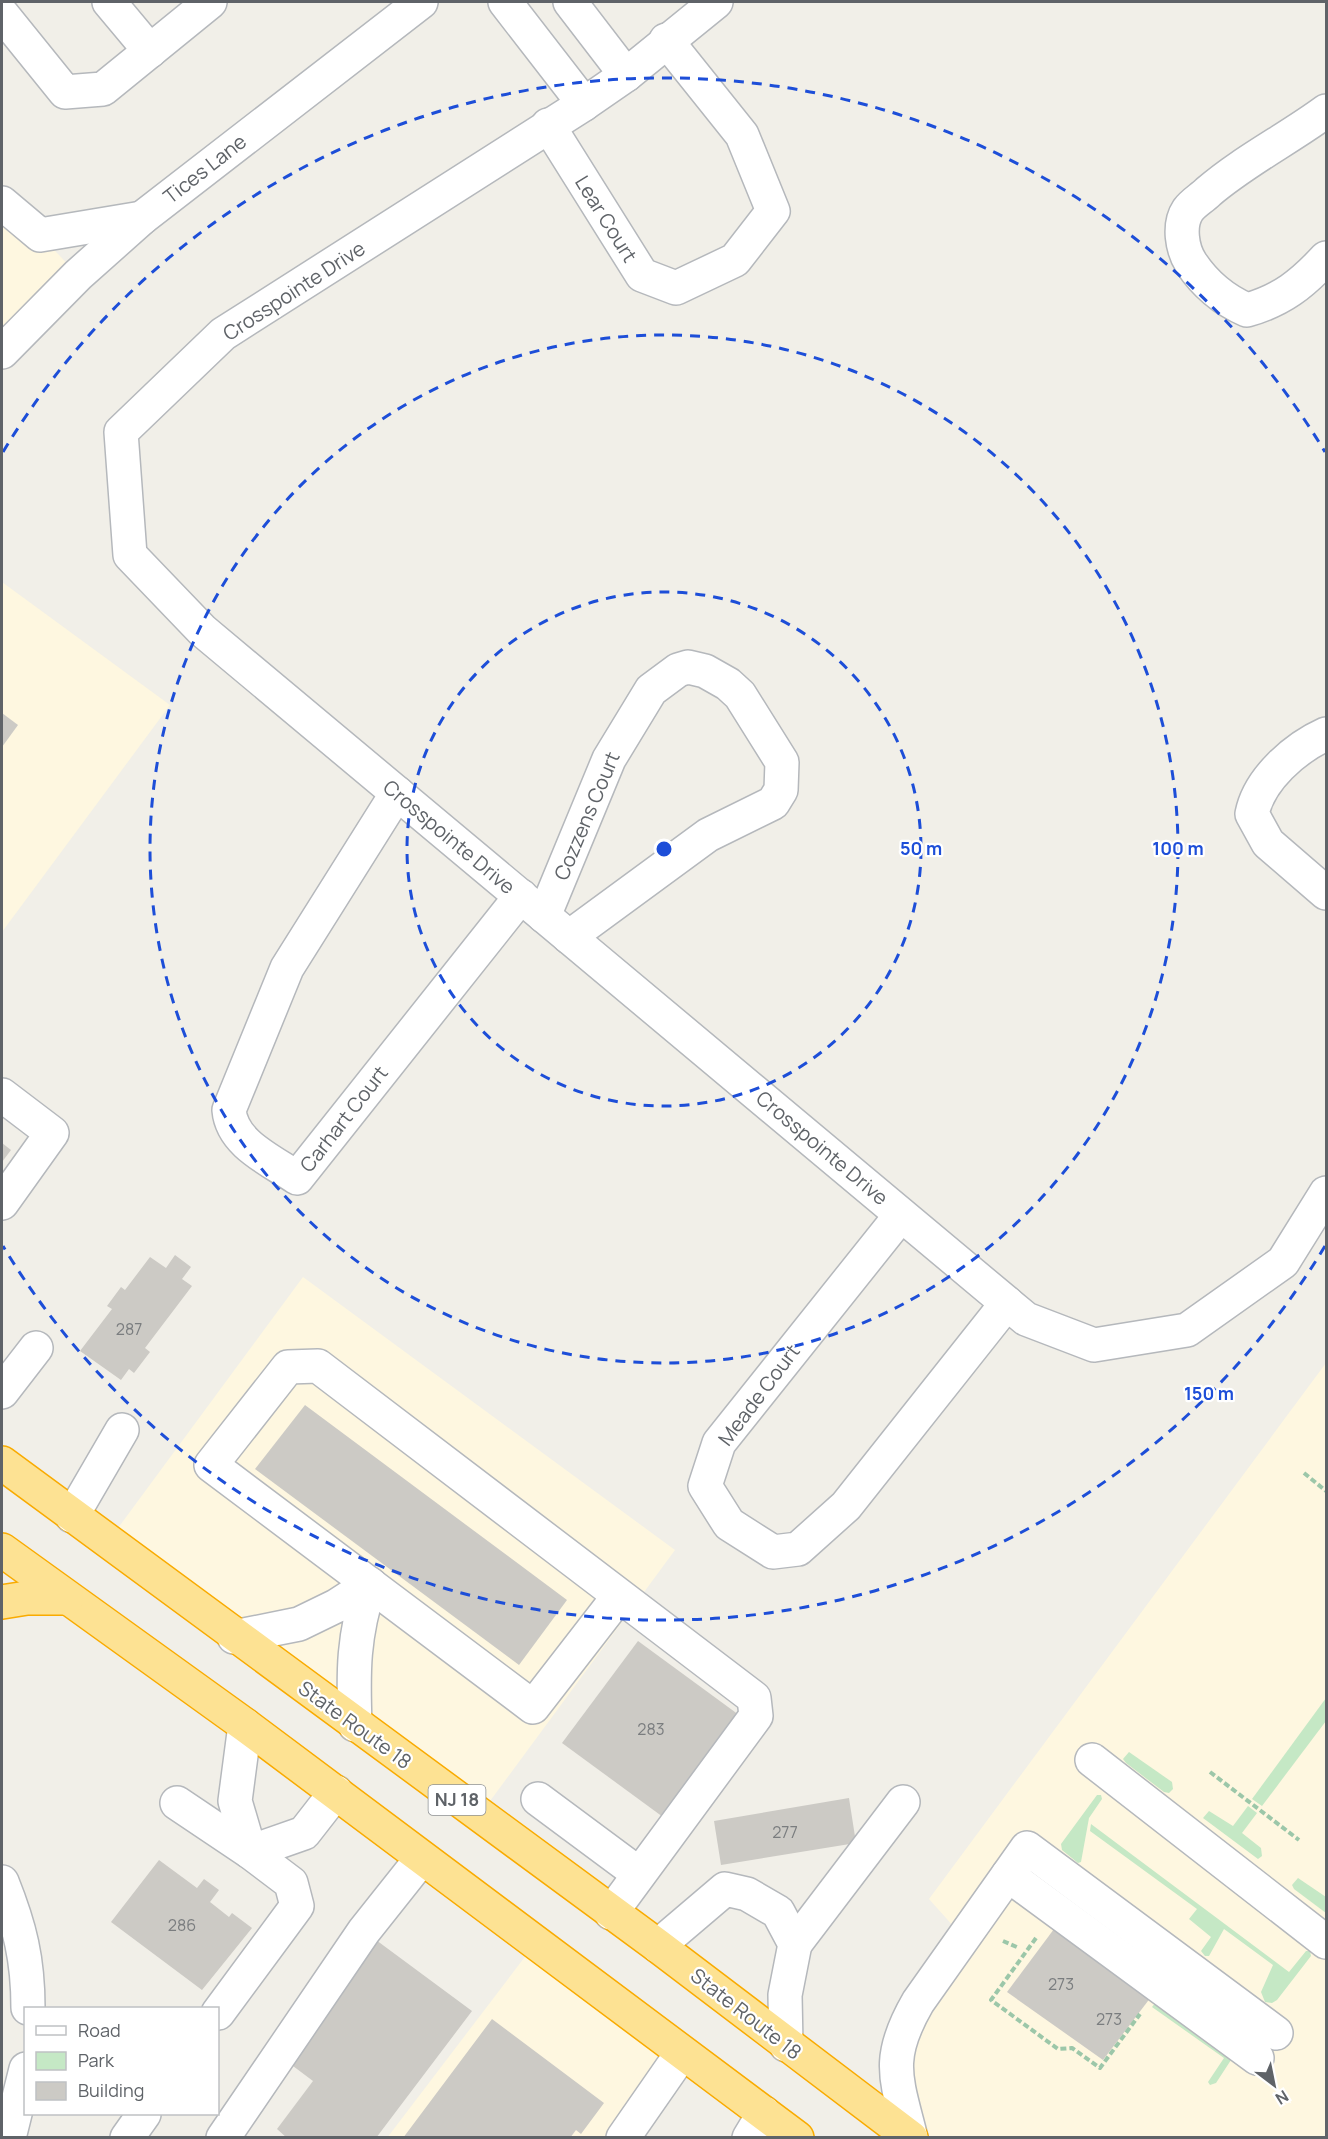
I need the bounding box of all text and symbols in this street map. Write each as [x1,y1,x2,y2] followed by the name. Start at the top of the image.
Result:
[158,128,252,210] street label: Tices Lane
[569,170,644,267] street label: Lear Court
[217,235,370,347] street label: Crosspointe Drive
[547,747,626,884] street label: Cozzens Court
[378,773,521,900] street label: Crosspointe Drive
[900,836,942,860] text: 50 m
[1152,836,1204,860] text: 100 m
[654,839,674,859] centre of rings
[294,1060,394,1177] street label: Carhart Court
[751,1084,894,1211] street label: Crosspointe Drive
[116,1318,142,1340] house number: 287
[712,1339,806,1451] street label: Meade Court
[1184,1381,1234,1405] text: 150 m
[293,1674,417,1775] street label: State Route 18
[637,1718,665,1740] house number: 283
[428,1785,486,1815] road number: NJ 18
[772,1821,798,1843] house number: 277
[168,1914,196,1936] house number: 286
[685,1962,807,2065] street label: State Route 18
[1048,1973,1074,1995] house number: 273
[24,2007,219,2115] legend
[1096,2008,1122,2030] house number: 273
[78,2018,121,2042] text: Road
[78,2048,115,2072] text: Park
[1244,2055,1304,2115] north arrow
[78,2078,144,2102] text: Building
[1271,2085,1293,2110] text: N

